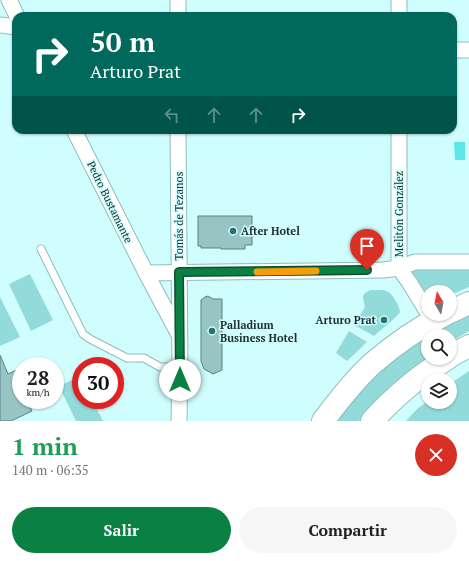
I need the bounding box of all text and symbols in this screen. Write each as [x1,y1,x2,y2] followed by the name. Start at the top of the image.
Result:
[90,23,155,60] text: 50 m
[24,28,76,80] icon: right
[90,59,181,83] text: Arturo Prat
[161,104,183,126] icon: left
[203,104,225,126] icon: ahead
[245,104,267,126] icon: ahead
[287,104,309,126] icon: right
[84,159,136,246] street label: Pedro Bustamante
[172,171,186,260] street label: Tomás de Tezanos
[392,171,406,257] street label: Melitón González
[241,224,300,238] place label: After Hotel
[228,226,238,236] marker: After Hotel
[350,229,384,270] pin
[356,235,378,257] icon: arrive
[421,285,457,321] north arrow
[421,285,457,409] map controls
[316,313,377,327] place label: Arturo Prat
[379,315,389,325] marker: Arturo Prat
[220,318,298,345] place label: Palladium Business Hotel
[207,326,217,336] marker: Palladium Business Hotel
[421,329,457,365] button: search
[72,357,124,409] speed limit sign: 30
[159,359,201,401] position arrow
[27,364,49,391] text: 28
[421,373,457,409] button: layers
[26,386,50,399] text: km/h
[12,430,78,462] text: 1 min
[415,434,457,476] button: close
[12,461,89,479] text: 140 m · 06:35
[12,507,231,553] button: Salir
[239,507,457,553] button: Compartir

